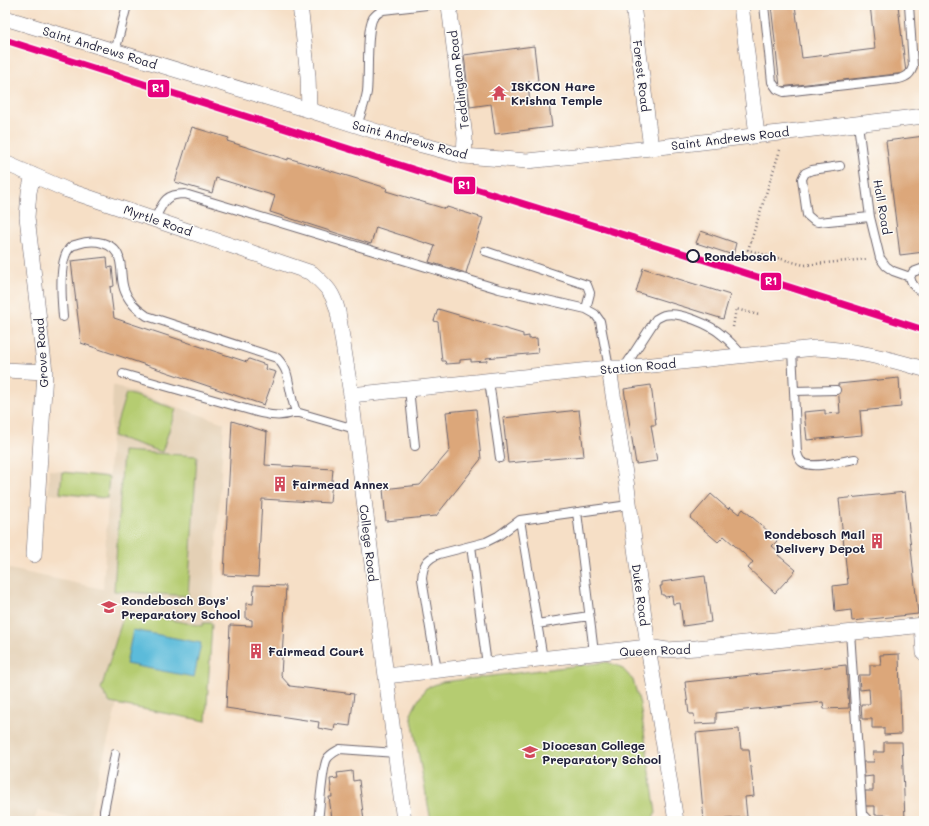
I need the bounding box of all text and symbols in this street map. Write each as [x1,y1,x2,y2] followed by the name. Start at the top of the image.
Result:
[41,22,159,72] street label: Saint Andrews Road
[444,29,472,130] street label: Teddington Road
[630,39,654,113] street label: Forest Road
[511,78,603,108] place label: ISKCON Hare Krishna Temple
[147,79,170,98] line badge: R1
[152,80,164,95] text: R1
[490,84,508,102] temple icon: ISKCON Hare Krishna Temple
[351,116,470,162] street label: Saint Andrews Road
[670,123,790,153] street label: Saint Andrews Road
[453,176,476,195] line badge: R1
[458,177,470,192] text: R1
[870,178,896,236] street label: Hall Road
[122,201,195,239] street label: Myrtle Road
[704,248,776,264] place label: Rondebosch
[686,249,700,263] marker: Rondebosch
[760,272,782,291] line badge: R1
[765,273,777,288] text: R1
[31,317,51,388] street label: Grove Road
[599,355,677,377] street label: Station Road
[271,475,289,493] building icon: Fairmead Annex
[292,476,389,492] place label: Fairmead Annex
[356,504,382,583] street label: College Road
[764,526,865,556] place label: Rondebosch Mail Delivery Depot
[868,532,886,550] building icon: Rondebosch Mail Delivery Depot
[629,563,653,627] street label: Duke Road
[121,592,240,622] place label: Rondebosch Boys' Preparatory School
[100,598,118,616] school or university icon: Rondebosch Boys' Preparatory School
[619,641,691,659] street label: Queen Road
[247,642,265,660] building icon: Fairmead Court
[268,643,364,659] place label: Fairmead Court
[542,737,661,767] place label: Diocesan College Preparatory School
[521,743,539,761] school or university icon: Diocesan College Preparatory School

